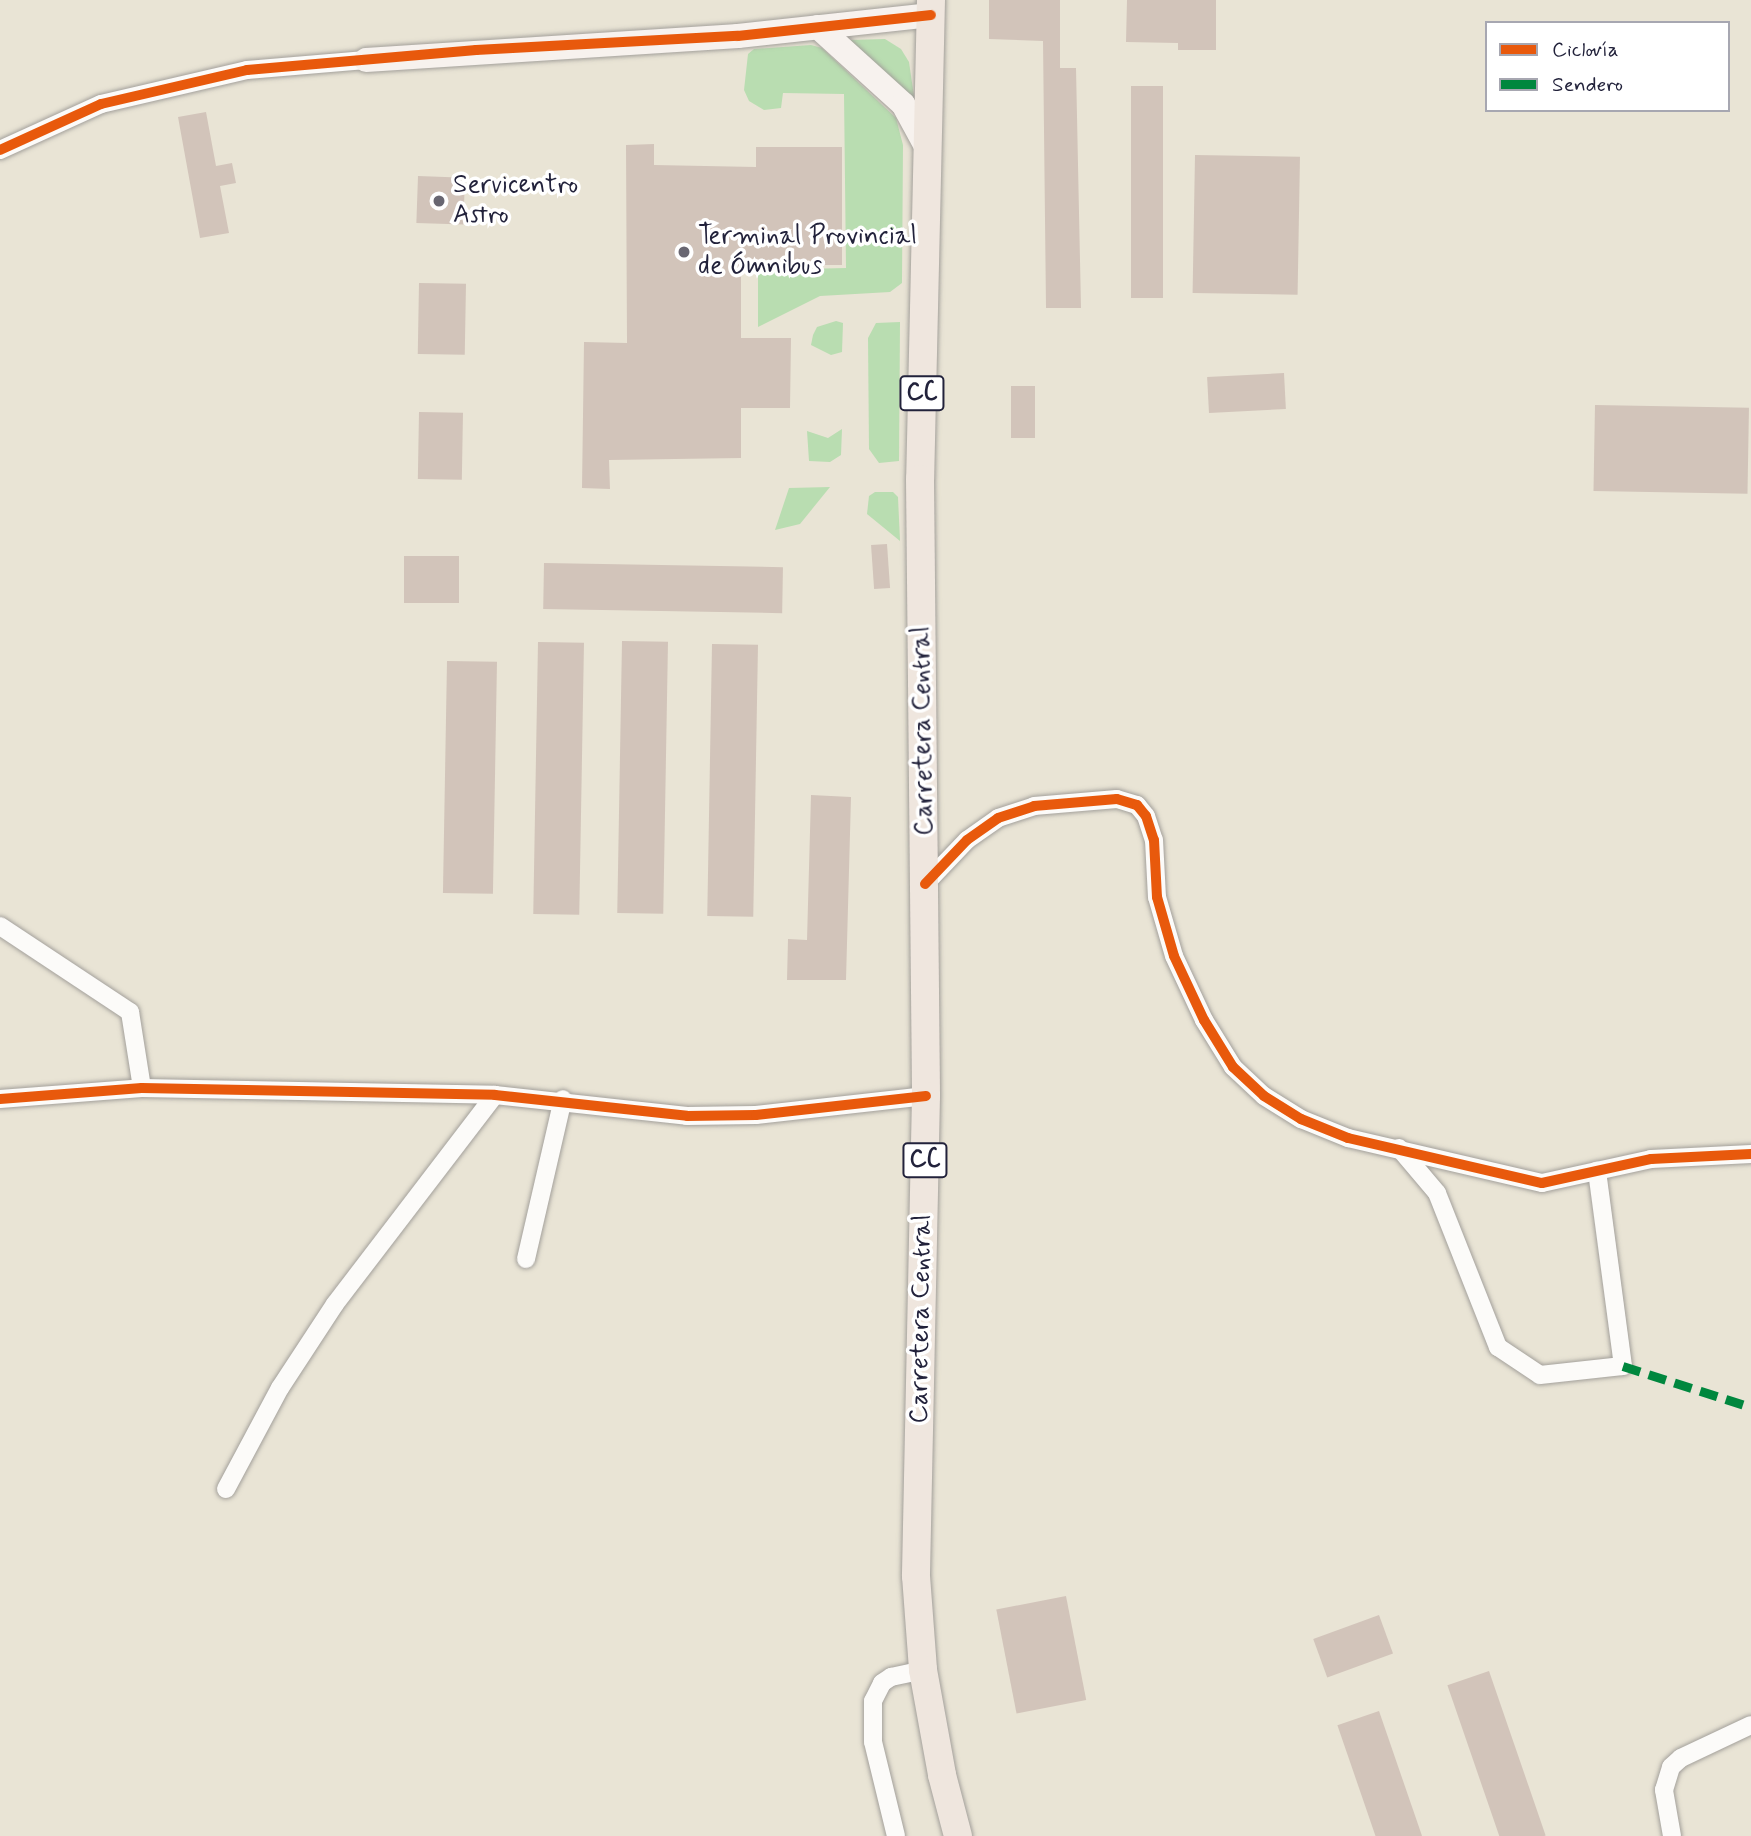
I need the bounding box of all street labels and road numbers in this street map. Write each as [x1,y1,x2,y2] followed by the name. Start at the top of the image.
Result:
[899,372,945,414] road number: CC
[907,625,941,837] street label: Carretera Central
[902,1140,948,1180] road number: CC
[905,1213,939,1425] street label: Carretera Central

